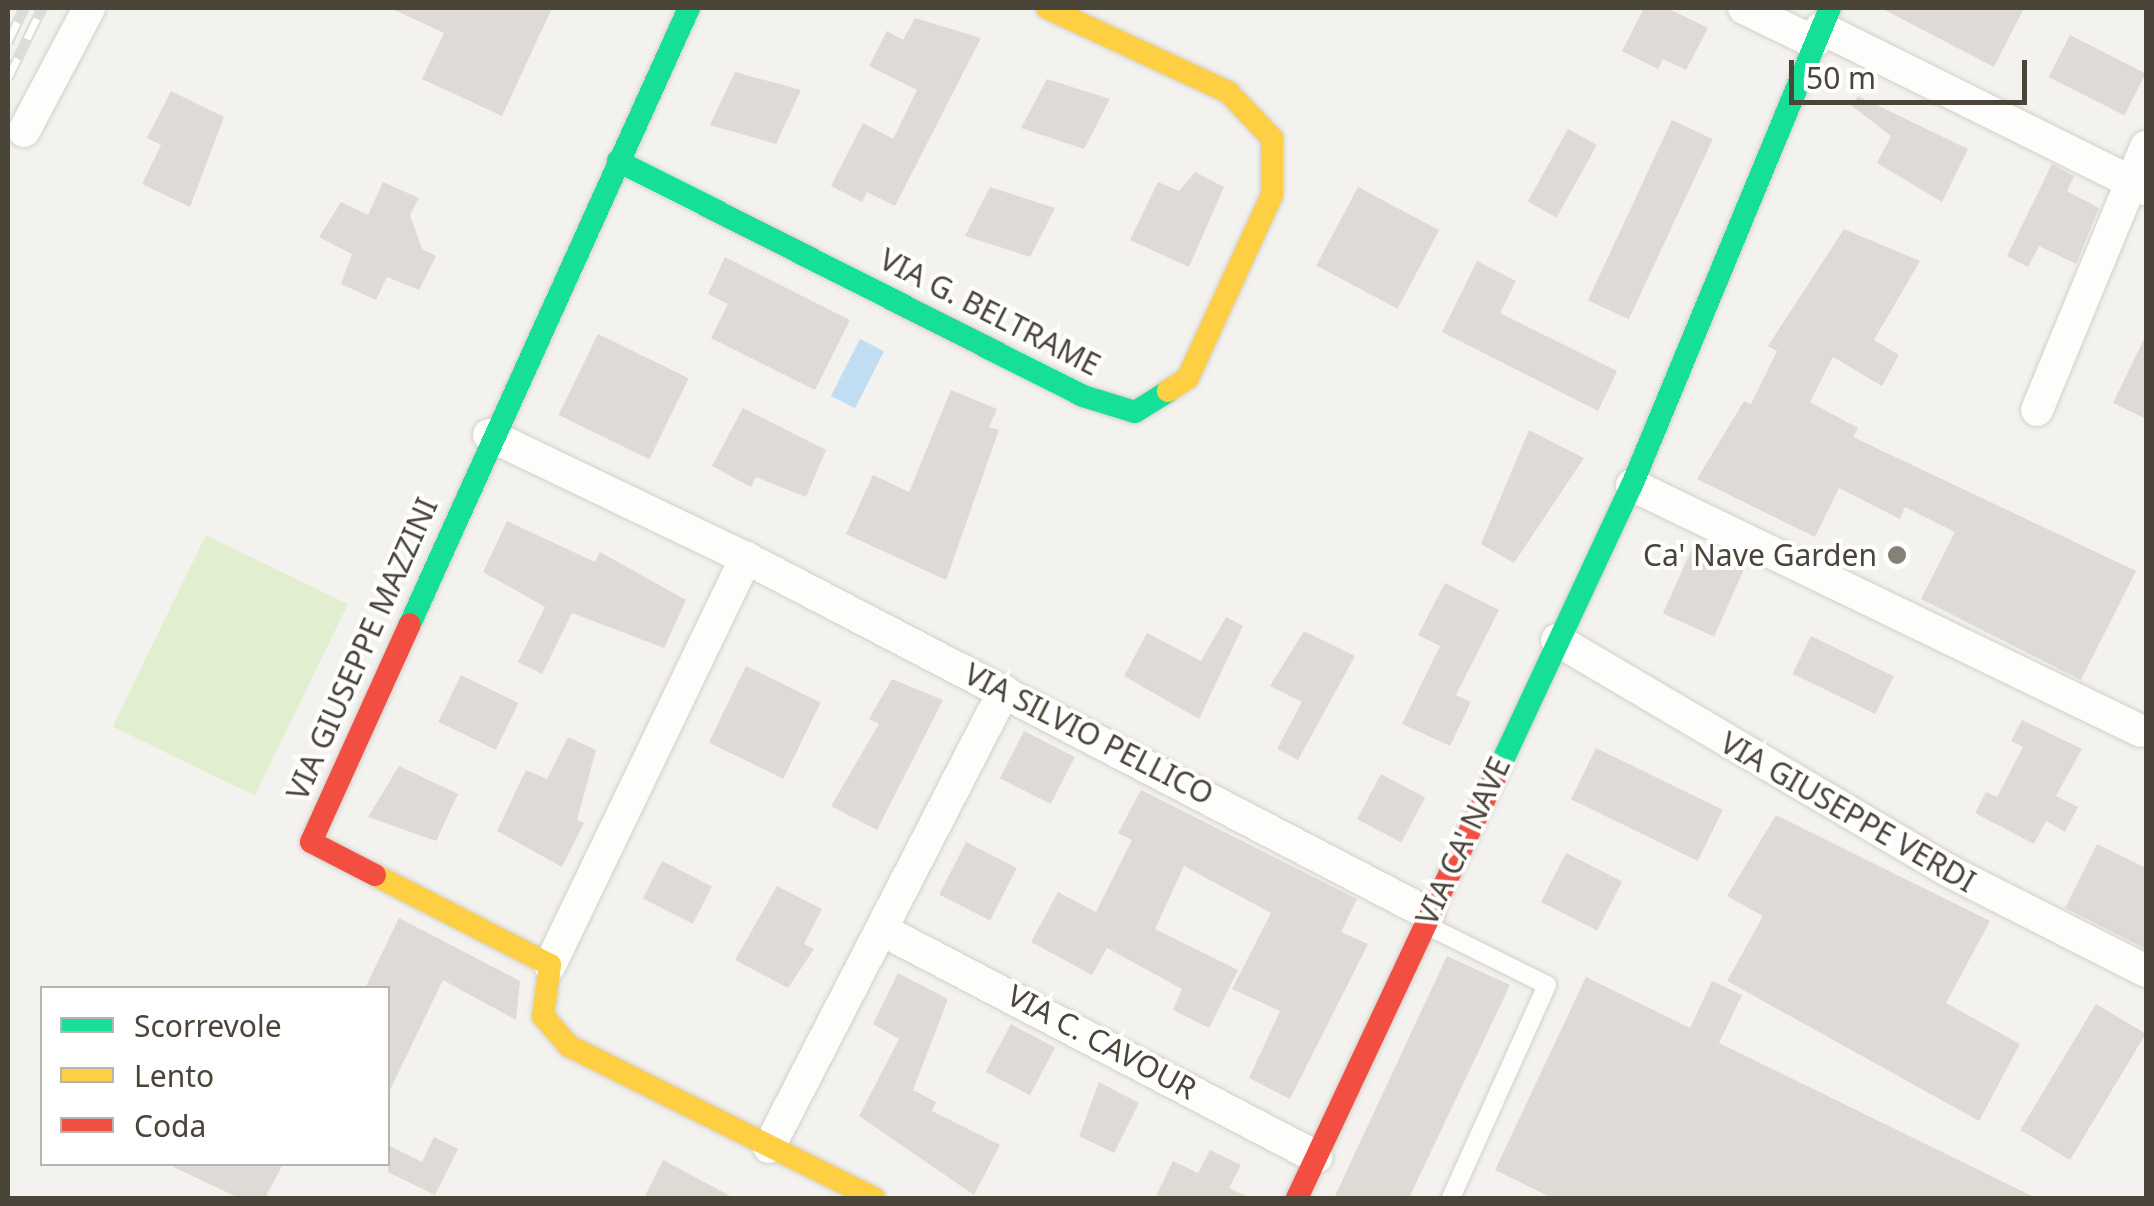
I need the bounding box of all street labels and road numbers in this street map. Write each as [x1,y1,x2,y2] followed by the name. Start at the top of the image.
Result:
[874,241,1106,383] street label: VIA G. BELTRAME
[279,492,445,806] street label: VIA GIUSEPPE MAZZINI
[959,656,1219,812] street label: VIA SILVIO PELLICO
[1714,724,1982,900] street label: VIA GIUSEPPE VERDI
[1408,751,1518,931] street label: VIA CA' NAVE
[1001,977,1203,1107] street label: VIA C. CAVOUR

